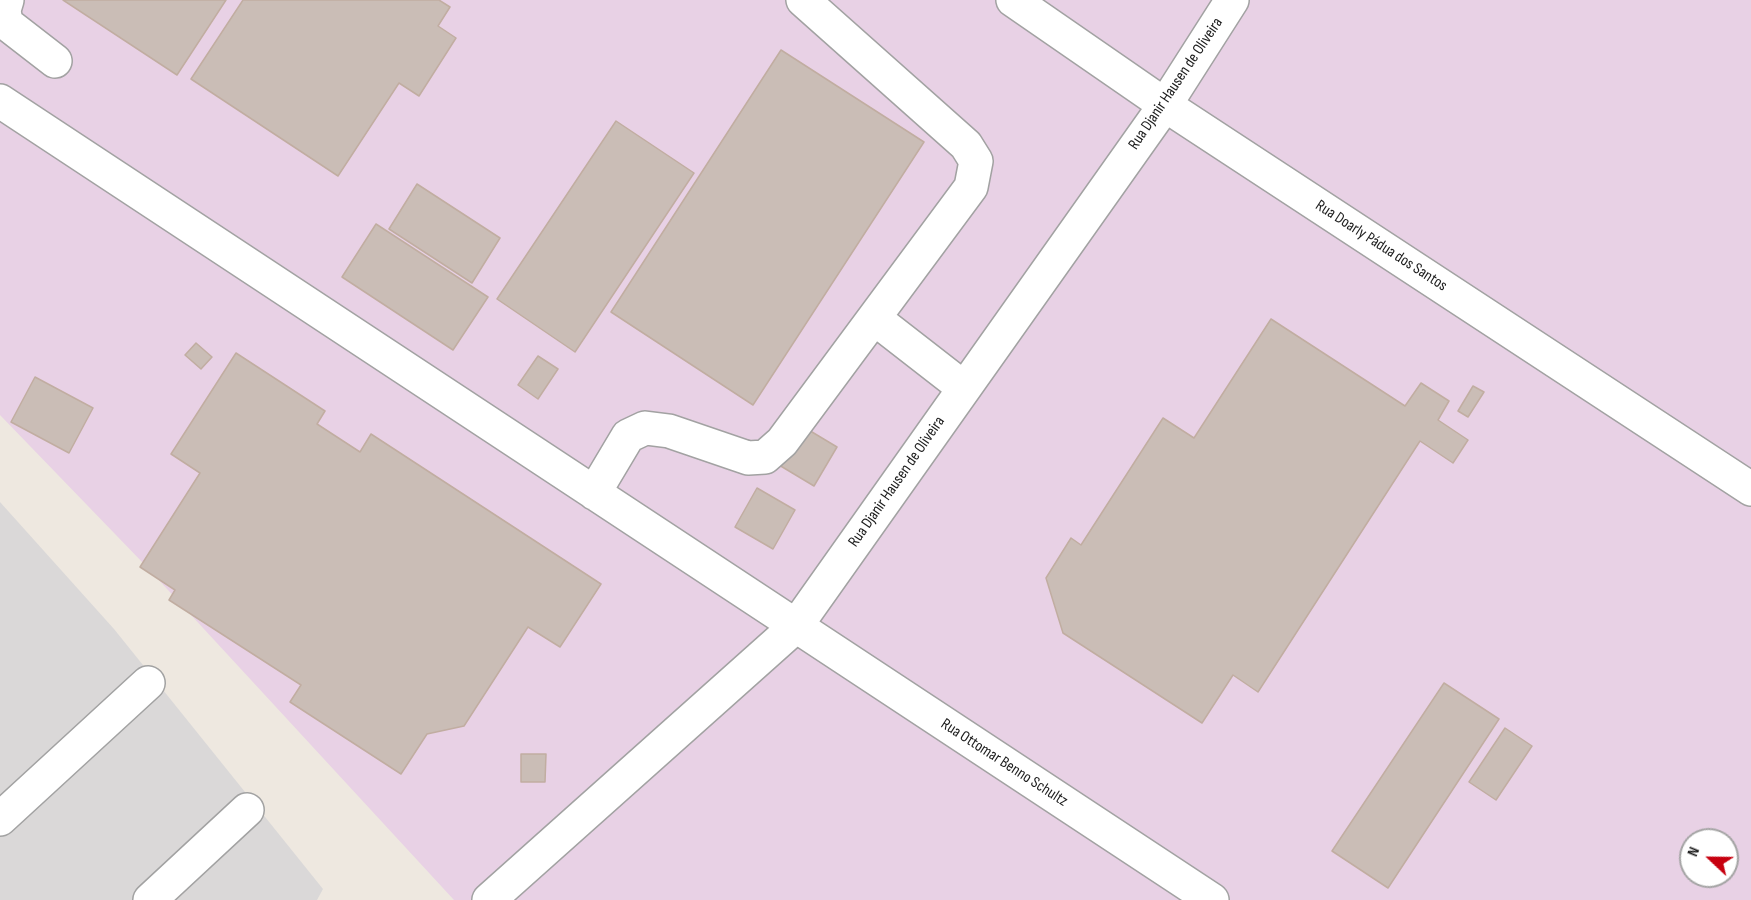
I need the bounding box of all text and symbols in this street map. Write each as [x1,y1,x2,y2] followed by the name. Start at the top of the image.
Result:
[1125,14,1227,154] street label: Rua Djanir Hausen de Oliveira
[1312,196,1450,296] street label: Rua Doarly Pádua dos Santos
[845,413,949,551] street label: Rua Djanir Hausen de Oliveira
[937,715,1071,811] street label: Rua Ottomar Benno Schultz
[1679,828,1739,888] north arrow
[1683,844,1704,859] text: N

